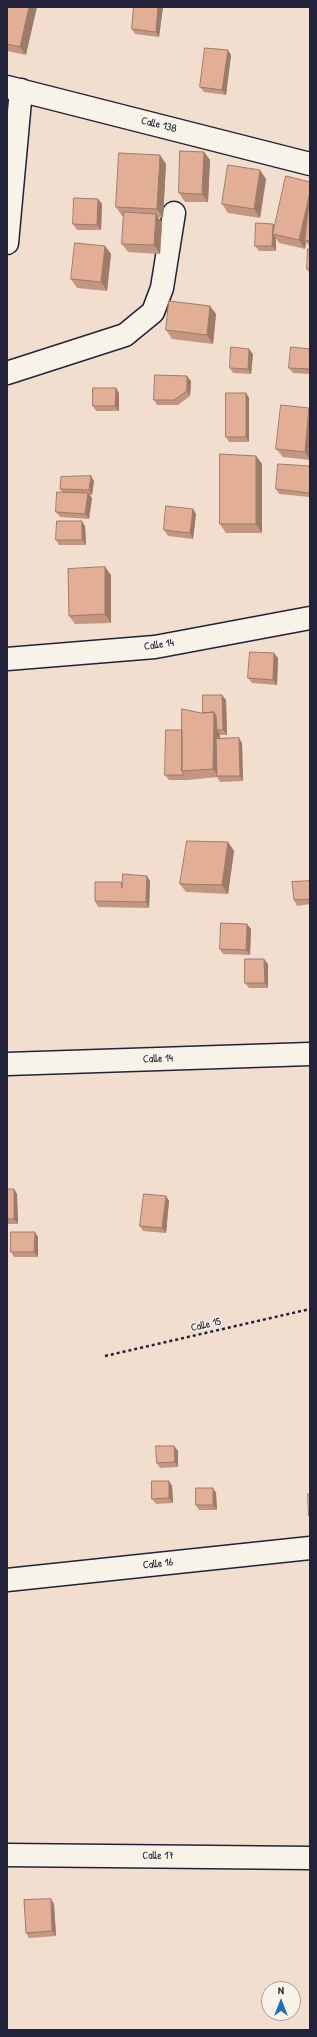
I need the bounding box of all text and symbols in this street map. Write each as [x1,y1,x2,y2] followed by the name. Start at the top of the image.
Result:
[140,114,178,136] street label: Calle 13B
[143,636,175,654] street label: Calle 14
[143,1052,173,1066] street label: Calle 14
[190,1315,222,1335] street label: Calle 15
[142,1556,174,1572] street label: Calle 16
[142,1849,174,1863] street label: Calle 17
[261,1981,301,2021] north arrow
[278,1983,284,1997] text: N

